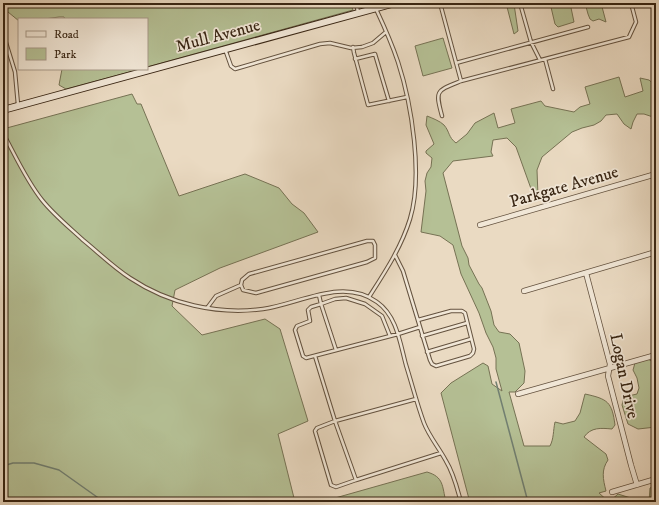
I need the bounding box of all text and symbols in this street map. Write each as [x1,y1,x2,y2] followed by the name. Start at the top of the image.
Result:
[173,14,263,58] street label: Mull Avenue
[18,18,148,70] legend
[54,27,79,42] text: Road
[54,47,76,62] text: Park
[507,161,621,213] street label: Parkgate Avenue
[604,331,644,421] street label: Logan Drive

